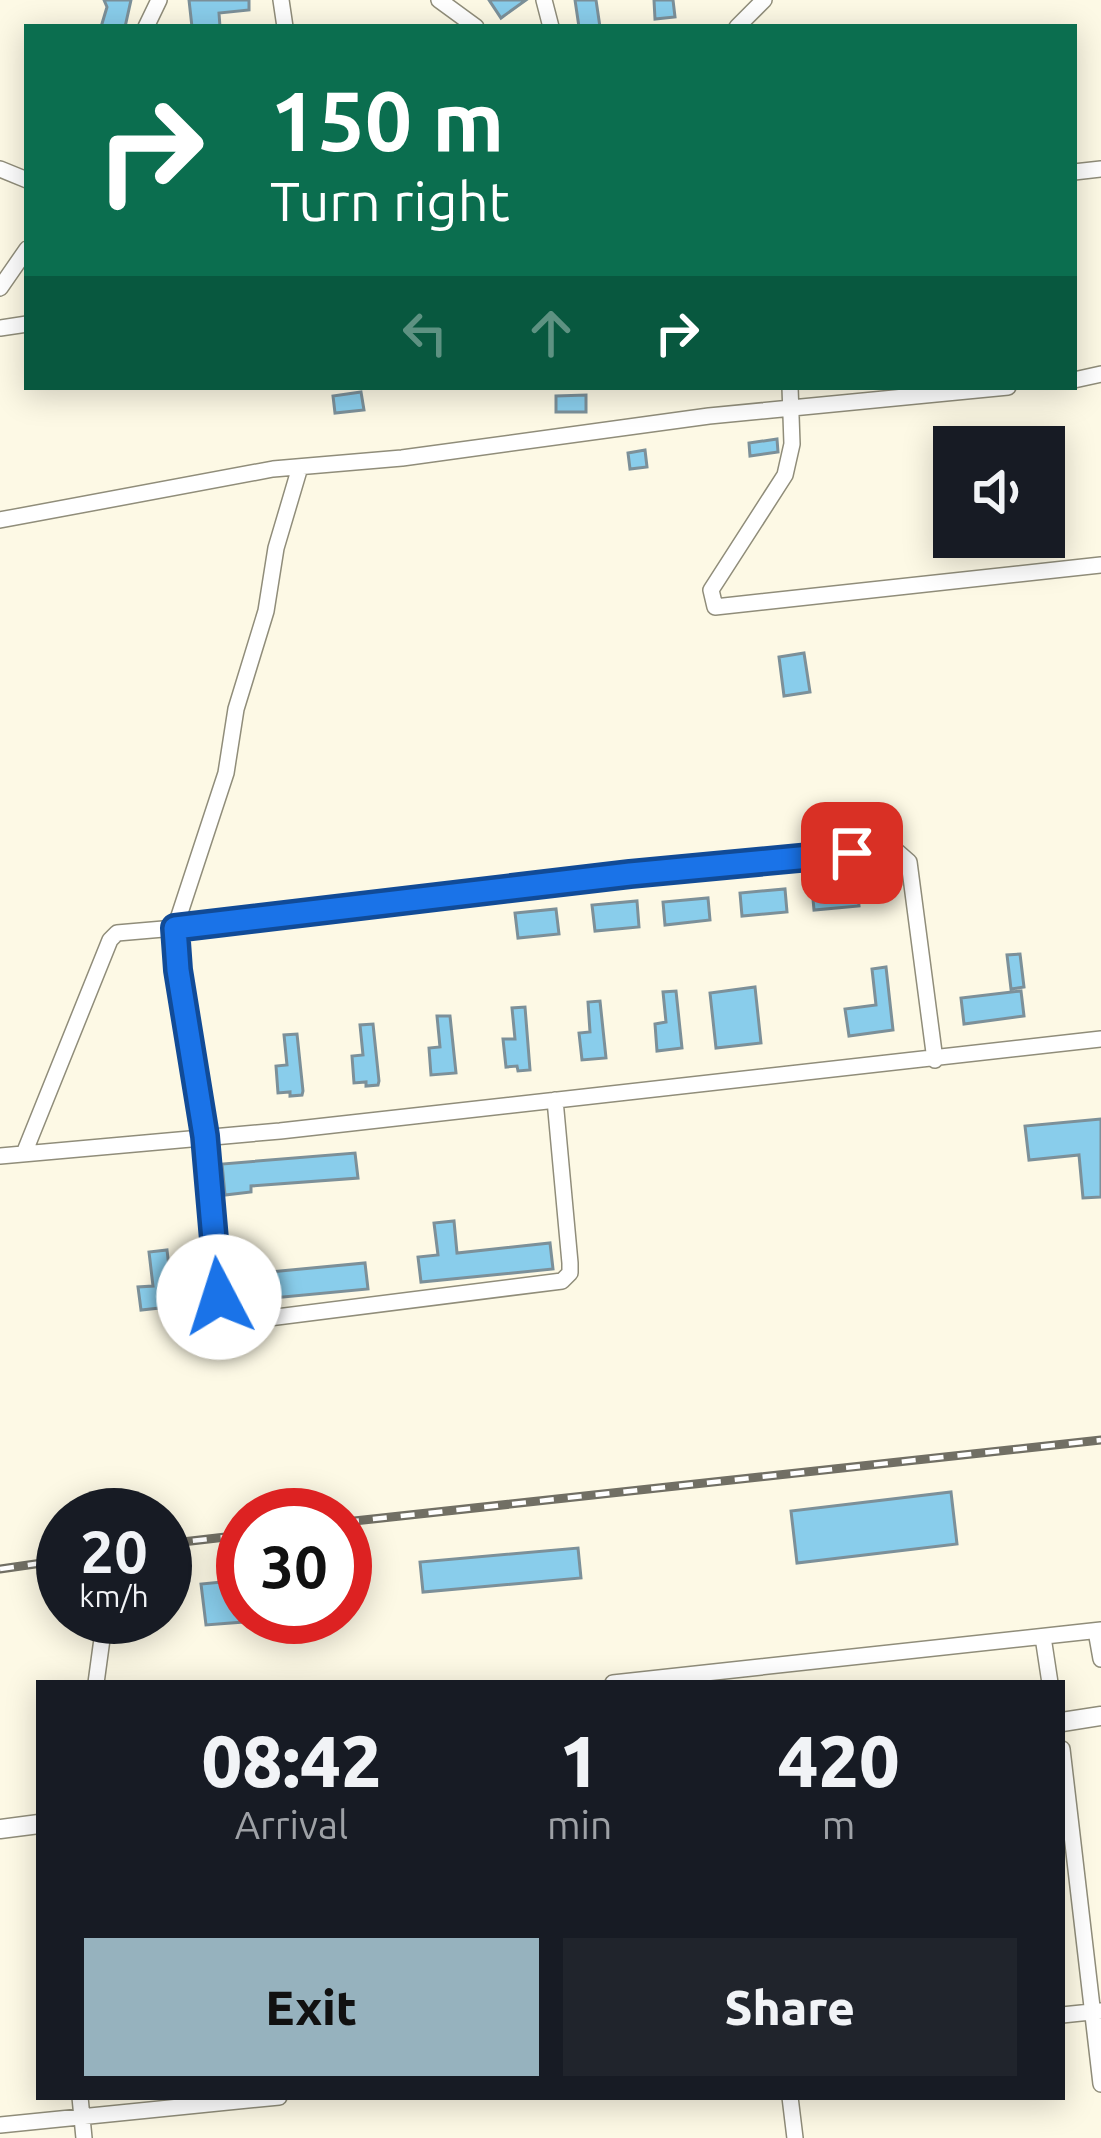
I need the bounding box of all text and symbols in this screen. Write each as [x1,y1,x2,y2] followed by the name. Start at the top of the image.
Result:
[72,72,228,228] icon: right
[270,73,504,167] text: 150 m
[270,171,510,231] text: Turn right
[392,300,458,366] icon: left
[518,300,584,366] icon: ahead
[644,300,710,366] icon: right
[933,426,1065,558] map controls
[933,426,1065,558] button: sound
[801,802,903,904] pin
[819,820,885,886] icon: arrive
[156,1234,282,1360] position arrow
[216,1488,372,1644] speed limit sign: 30
[80,1517,148,1584] text: 20
[79,1579,149,1613] text: km/h
[201,1720,382,1801] text: 08:42
[559,1720,600,1801] text: 1
[778,1720,900,1801] text: 420
[235,1803,348,1846] text: Arrival
[547,1803,612,1846] text: min
[822,1803,855,1846] text: m
[84,1938,539,2076] button: Exit
[563,1938,1017,2076] button: Share

